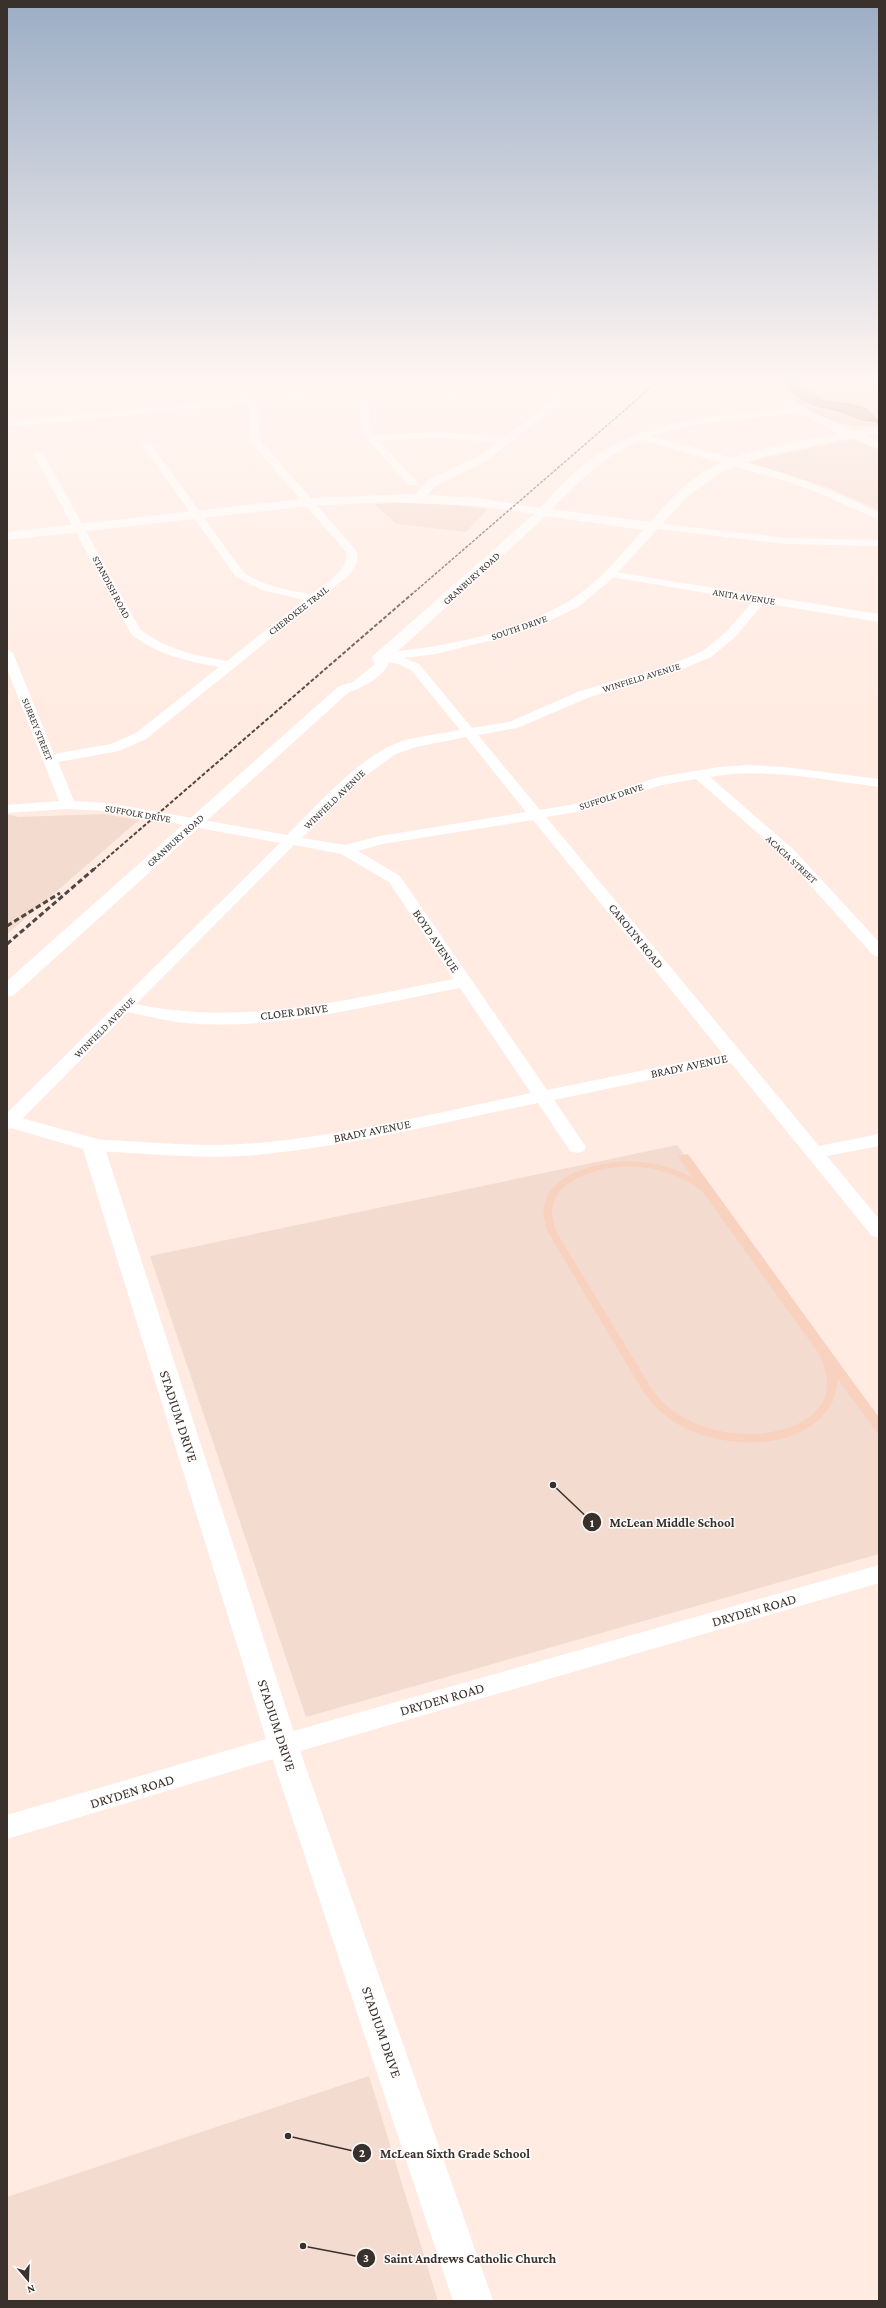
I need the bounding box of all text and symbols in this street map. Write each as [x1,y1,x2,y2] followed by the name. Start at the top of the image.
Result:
[441,550,502,607] street label: GRANBURY ROAD
[90,554,133,621] street label: STANDISH ROAD
[266,584,330,637] street label: CHEROKEE TRAIL
[712,586,776,607] street label: ANITA AVENUE
[490,613,549,642] street label: SOUTH DRIVE
[601,660,682,695] street label: WINFIELD AVENUE
[20,696,55,763] street label: SURREY STREET
[301,767,368,831] street label: WINFIELD AVENUE
[578,781,645,812] street label: SUFFOLK DRIVE
[104,802,172,825] street label: SUFFOLK DRIVE
[145,812,206,869] street label: GRANBURY ROAD
[764,833,820,886] street label: ACACIA STREET
[606,901,666,971] street label: CAROLYN ROAD
[410,907,462,976] street label: BOYD AVENUE
[72,994,137,1060] street label: WINFIELD AVENUE
[259,1001,329,1023] street label: CLOER DRIVE
[649,1051,729,1081] street label: BRADY AVENUE
[332,1117,412,1145] street label: BRADY AVENUE
[157,1368,201,1464] street label: STADIUM DRIVE
[582,1510,743,1535] callout: McLean Middle School
[609,1515,735,1530] text: McLean Middle School
[590,1516,595,1530] text: 1
[710,1590,798,1630] street label: DRYDEN ROAD
[255,1677,299,1773] street label: STADIUM DRIVE
[398,1679,486,1719] street label: DRYDEN ROAD
[88,1771,176,1811] street label: DRYDEN ROAD
[359,1984,405,2080] street label: STADIUM DRIVE
[352,2141,538,2166] callout: McLean Sixth Grade School
[359,2146,365,2160] text: 2
[380,2146,530,2161] text: McLean Sixth Grade School
[356,2246,564,2271] callout: Saint Andrews Catholic Church
[363,2251,369,2265] text: 3
[384,2251,557,2266] text: Saint Andrews Catholic Church
[8,2260,48,2300] north arrow
[25,2283,37,2297] text: N

